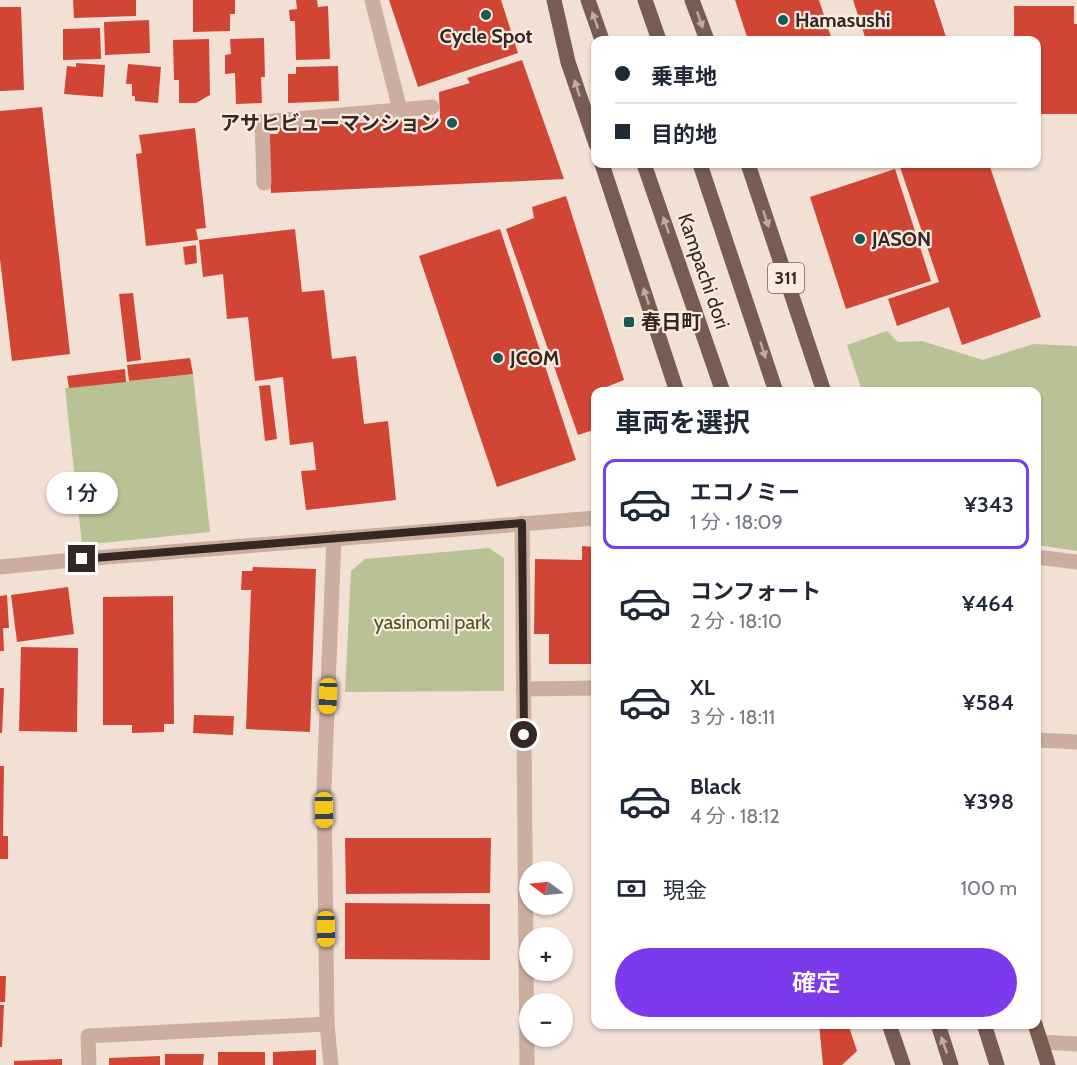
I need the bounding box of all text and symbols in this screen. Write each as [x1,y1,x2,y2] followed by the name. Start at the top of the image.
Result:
[479,8,493,22] marker: Cycle Spot
[795,8,890,32] place label: Hamasushi
[589,11,599,29] one-way arrow
[696,11,705,29] one-way arrow
[776,13,790,27] marker: Hamasushi
[440,24,533,48] place label: Cycle Spot
[651,63,717,90] text: 乗車地
[572,79,581,97] one-way arrow
[220,111,440,135] place label: アサヒビューマンション
[445,116,459,130] marker: アサヒビューマンション
[651,121,717,148] text: 目的地
[673,210,735,332] street label: Kampachi dori
[762,210,772,228] one-way arrow
[660,216,670,234] one-way arrow
[871,227,931,251] place label: JASON
[853,232,867,246] marker: JASON
[768,263,804,293] road number: 311
[641,287,650,305] one-way arrow
[641,310,701,334] place label: 春日町
[622,315,636,329] marker: 春日町
[758,341,768,359] one-way arrow
[509,346,559,370] place label: JCOM
[491,351,505,365] marker: JCOM
[615,406,750,439] text: 車両を選択
[46,472,118,514] callout: 1 分
[618,477,672,531] icon: car
[690,479,800,506] text: エコノミー
[66,481,98,505] text: 1 分
[964,491,1014,518] text: ¥343
[690,510,783,534] text: 1 分 · 18:09
[68,545,95,572] route end
[618,576,672,630] icon: car
[690,578,821,605] text: コンフォート
[962,590,1014,617] text: ¥464
[690,609,782,633] text: 2 分 · 18:10
[374,610,490,634] park label: yasinomi park
[690,674,715,701] text: XL
[618,675,672,729] icon: car
[318,678,338,714] car
[963,689,1014,716] text: ¥584
[690,705,775,729] text: 3 分 · 18:11
[510,721,537,748] route start
[690,773,741,800] text: Black
[618,774,672,828] icon: car
[963,788,1014,815] text: ¥398
[315,792,333,828] car
[690,804,780,828] text: 4 分 · 18:12
[519,861,573,915] north arrow
[519,861,573,1047] map controls
[615,872,648,905] icon: cash
[961,876,1017,900] text: 100 m
[663,877,707,904] text: 現金
[317,911,335,947] car
[519,927,573,981] button: +
[615,948,1017,1017] button: 確定
[519,993,573,1047] button: −
[939,1036,949,1054] one-way arrow

